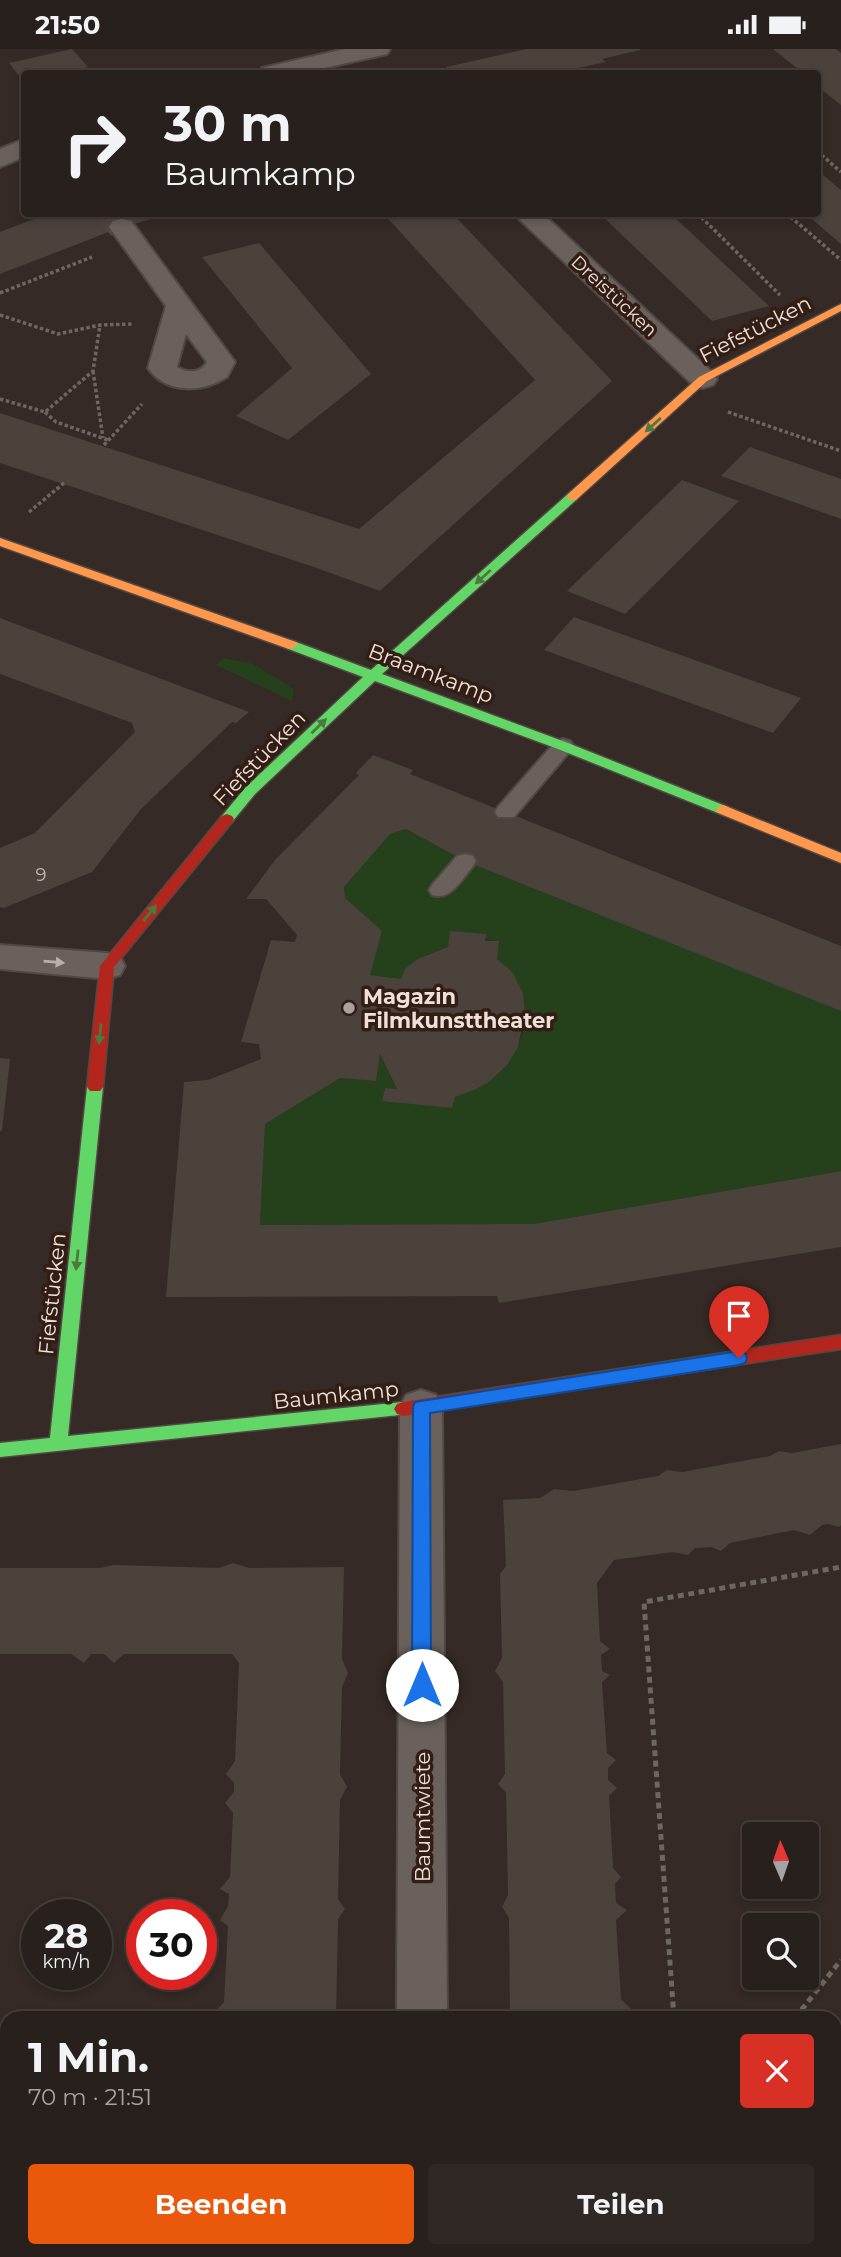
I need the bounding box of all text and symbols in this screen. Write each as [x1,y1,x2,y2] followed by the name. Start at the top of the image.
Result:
[35,9,100,41] text: 21:50
[164,94,292,153] text: 30 m
[49,98,140,189] icon: right
[164,154,356,193] text: Baumkamp
[567,251,661,341] street label: Dreistücken
[695,290,815,368] street label: Fiefstücken
[644,417,661,432] one-way arrow
[475,568,492,584] one-way arrow
[365,638,497,708] street label: Braamkamp
[208,705,310,811] street label: Fiefstücken
[310,719,327,735] one-way arrow
[36,864,47,886] house number: 9
[143,905,158,923] one-way arrow
[43,956,65,967] one-way arrow
[363,984,554,1033] place label: Magazin Filmkunsttheater
[341,1000,357,1016] marker: Magazin Filmkunsttheater
[94,1023,105,1045] one-way arrow
[33,1232,71,1356] street label: Fiefstücken
[71,1249,82,1271] one-way arrow
[709,1286,769,1358] pin
[720,1297,758,1335] icon: arrive
[272,1376,400,1414] street label: Baumkamp
[385,1648,459,1722] position arrow
[410,1752,435,1882] street label: Baumtwiete
[742,1822,819,1899] north arrow
[742,1822,819,1990] map controls
[126,1899,217,1990] speed limit sign: 30
[742,1913,819,1990] button: search
[45,1914,88,1957] text: 28
[42,1951,91,1973] text: km/h
[28,2031,149,2083] text: 1 Min.
[740,2034,814,2108] button: close
[28,2083,152,2111] text: 70 m · 21:51
[28,2164,414,2244] button: Beenden
[428,2164,814,2244] button: Teilen

